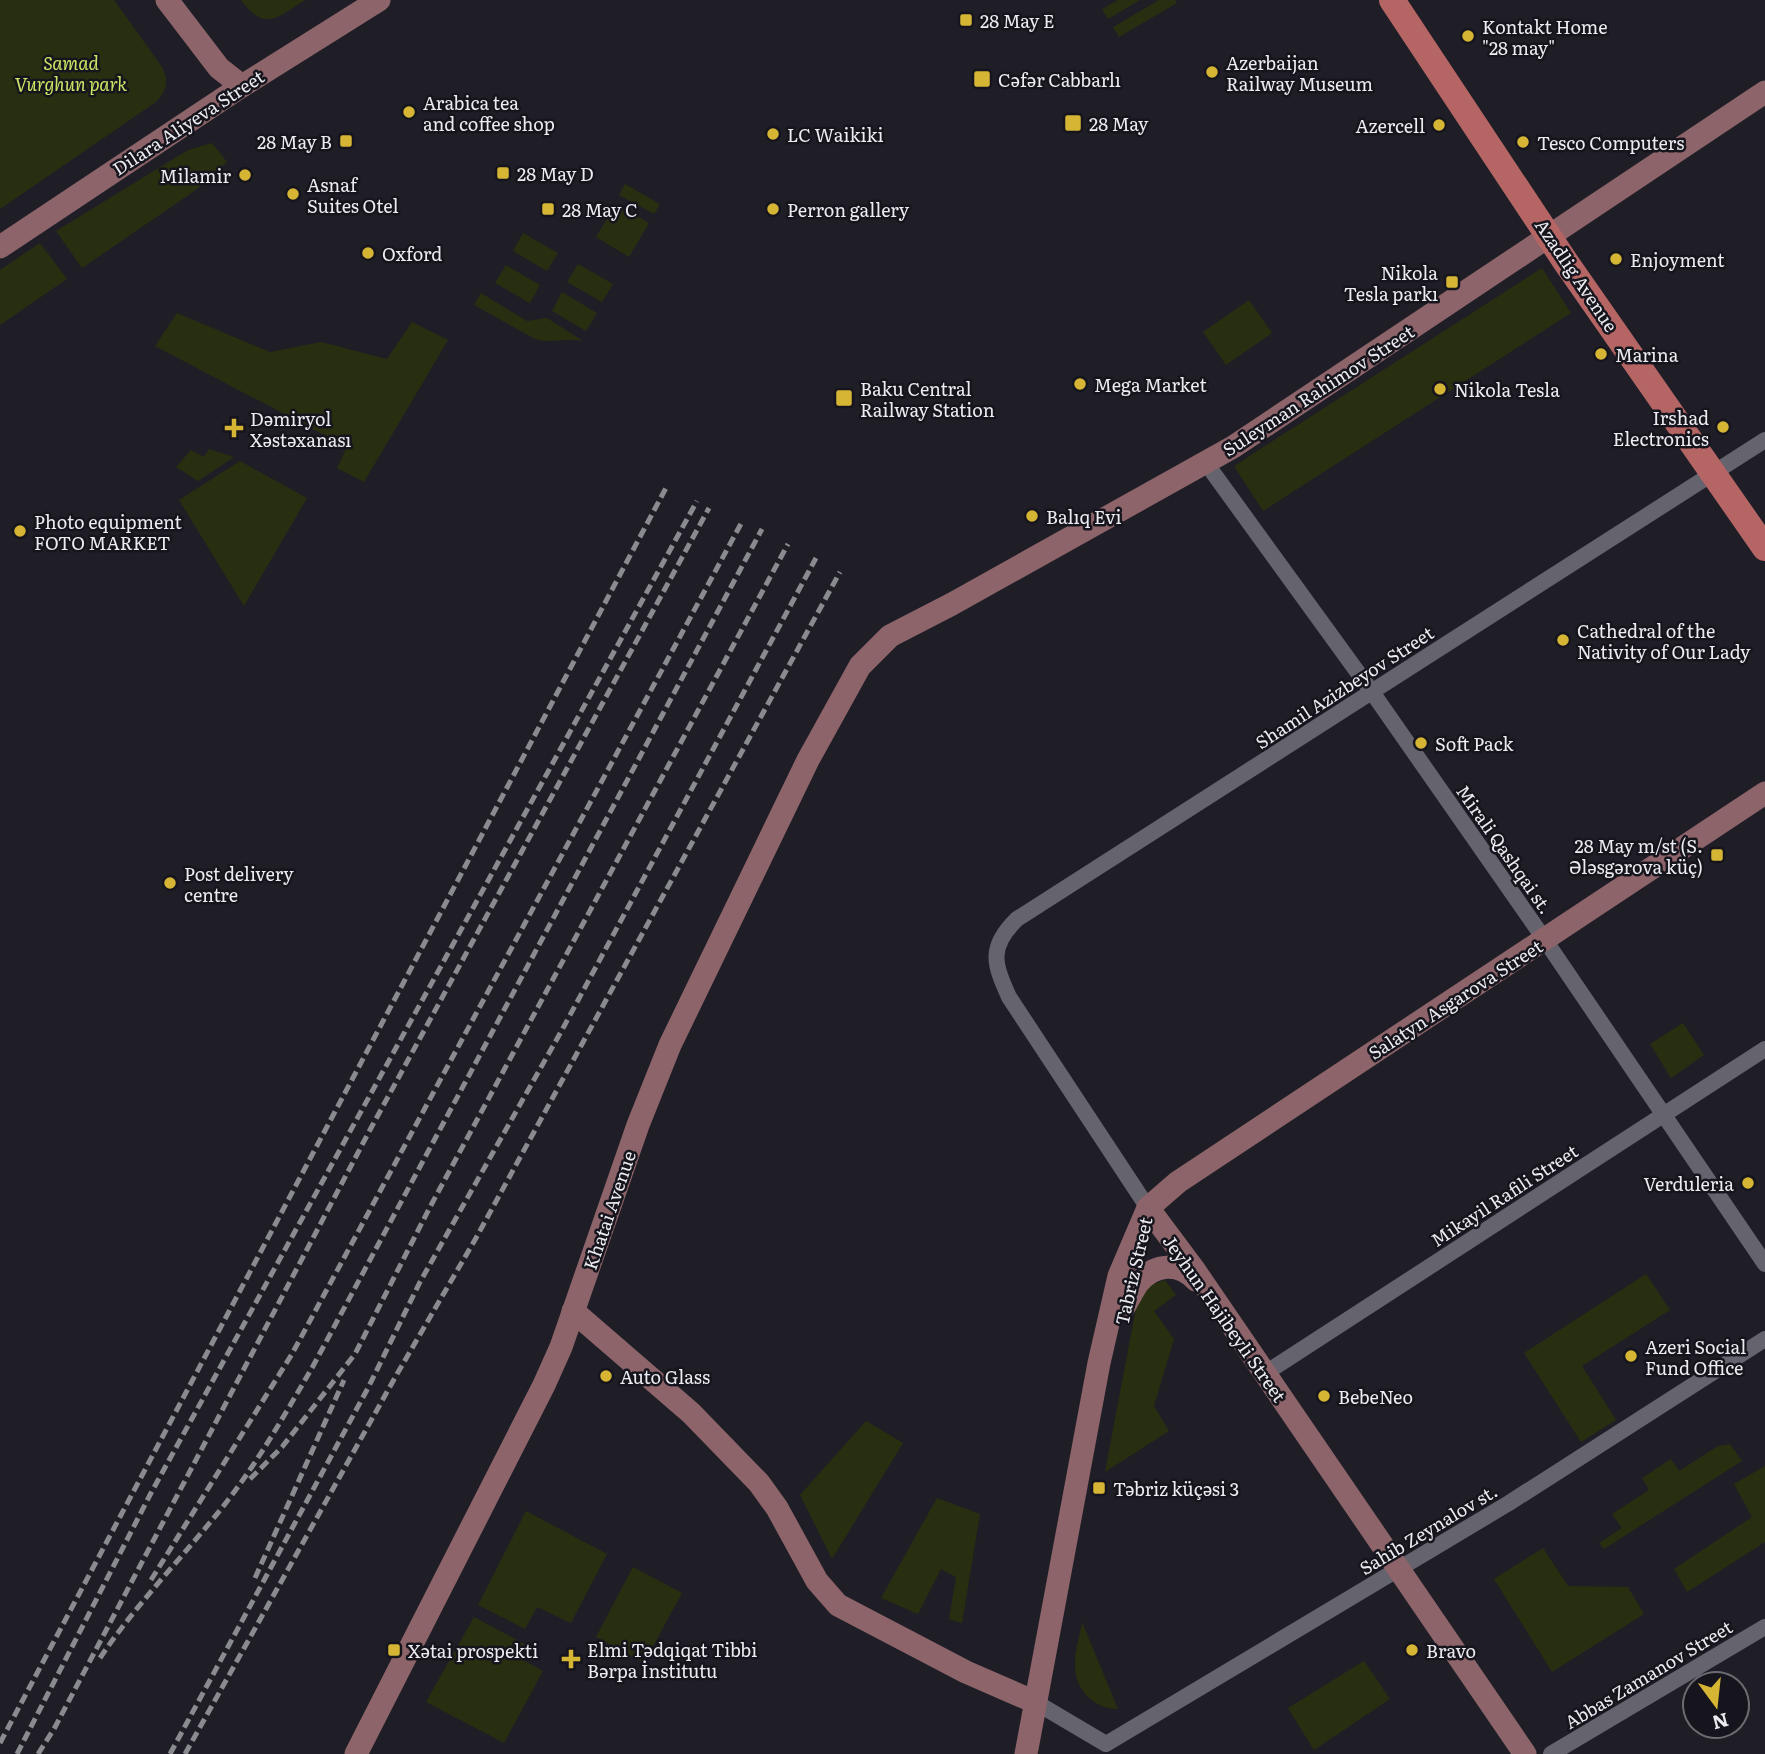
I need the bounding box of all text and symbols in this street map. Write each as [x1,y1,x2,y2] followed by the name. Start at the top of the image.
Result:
[980,7,1054,34] place label: 28 May E
[958,12,974,28] marker: 28 May E
[1482,13,1607,61] place label: Kontakt Home "28 may"
[1460,28,1476,44] marker: Kontakt Home "28 may"
[15,49,127,97] park label: Samad Vurghun park
[1226,49,1373,97] place label: Azerbaijan Railway Museum
[107,62,270,181] street label: Dilara Aliyeva Street
[1204,64,1220,80] marker: Azerbaijan Railway Museum
[998,66,1121,93] place label: Cəfər Cabbarlı
[972,69,992,89] marker: Cəfər Cabbarlı
[423,89,555,137] place label: Arabica tea and coffee shop
[401,104,417,120] marker: Arabica tea and coffee shop
[1089,110,1149,137] place label: 28 May
[1356,112,1425,139] place label: Azercell
[1063,113,1083,133] marker: 28 May
[1431,117,1447,133] marker: Azercell
[787,121,883,148] place label: LC Waikiki
[765,126,781,142] marker: LC Waikiki
[257,128,332,155] place label: 28 May B
[1537,129,1684,156] place label: Tesco Computers
[338,133,354,149] marker: 28 May B
[1515,134,1531,150] marker: Tesco Computers
[517,160,594,187] place label: 28 May D
[160,162,231,189] place label: Milamir
[495,165,511,181] marker: 28 May D
[237,167,253,183] marker: Milamir
[307,171,398,219] place label: Asnaf Suites Otel
[285,186,301,202] marker: Asnaf Suites Otel
[562,196,638,223] place label: 28 May C
[787,196,910,223] place label: Perron gallery
[540,201,556,217] marker: 28 May C
[765,201,781,217] marker: Perron gallery
[1529,213,1625,337] street label: Azadlig Avenue
[382,240,442,267] place label: Oxford
[360,245,376,261] marker: Oxford
[1630,246,1725,273] place label: Enjoyment
[1608,251,1624,267] marker: Enjoyment
[1344,259,1438,307] place label: Nikola Tesla parkı
[1444,274,1460,290] marker: Nikola Tesla parkı
[1217,317,1420,462] street label: Suleyman Rahimov Street
[1615,341,1679,368] place label: Marina
[1593,346,1609,362] marker: Marina
[1094,371,1207,398] place label: Mega Market
[860,375,995,423] place label: Baku Central Railway Station
[1072,376,1088,392] marker: Mega Market
[1454,376,1560,403] place label: Nikola Tesla
[1432,381,1448,397] marker: Nikola Tesla
[834,388,854,408] marker: Baku Central Railway Station
[1613,404,1709,452] place label: Irshad Electronics
[250,405,351,453] place label: Dəmiryol Xəstəxanası
[224,418,244,438] marker: Dəmiryol Xəstəxanası
[1715,419,1731,435] marker: Irshad Electronics
[1046,503,1122,530] place label: Balıq Evi
[34,508,182,556] place label: Photo equipment FOTO MARKET
[1024,508,1040,524] marker: Balıq Evi
[12,523,28,539] marker: Photo equipment FOTO MARKET
[1577,617,1751,665] place label: Cathedral of the Nativity of Our Lady
[1249,619,1439,755] street label: Shamil Azizbeyov Street
[1555,632,1571,648] marker: Cathedral of the Nativity of Our Lady
[1435,730,1514,757] place label: Soft Pack
[1413,735,1429,751] marker: Soft Pack
[1450,779,1560,919] street label: Mirali Qashqai st.
[1569,832,1703,880] place label: 28 May m/st (S. Ələsgərova küç)
[1709,847,1725,863] marker: 28 May m/st (S. Ələsgərova küç)
[184,860,294,908] place label: Post delivery centre
[162,875,178,891] marker: Post delivery centre
[1362,932,1548,1066] street label: Salatyn Asgarova Street
[1425,1137,1584,1253] street label: Mikayil Rafili Street
[576,1147,642,1273] street label: Khatai Avenue
[1644,1170,1734,1197] place label: Verduleria
[1740,1175,1756,1191] marker: Verduleria
[1107,1214,1159,1328] street label: Tabriz Street
[1157,1229,1294,1408] street label: Jeyhun Hajibeyli Street
[1645,1333,1746,1381] place label: Azeri Social Fund Office
[1623,1348,1639,1364] marker: Azeri Social Fund Office
[620,1363,710,1390] place label: Auto Glass
[598,1368,614,1384] marker: Auto Glass
[1338,1383,1413,1410] place label: BebeNeo
[1316,1388,1332,1404] marker: BebeNeo
[1113,1475,1239,1502] place label: Təbriz küçəsi 3
[1354,1477,1502,1581] street label: Sahib Zeynalov st.
[1091,1480,1107,1496] marker: Təbriz küçəsi 3
[1559,1613,1738,1735] street label: Abbas Zamanov Street
[587,1636,757,1684] place label: Elmi Tədqiqat Tibbi Bərpa İnstitutu
[408,1637,538,1664] place label: Xətai prospekti
[1426,1637,1476,1664] place label: Bravo
[386,1642,402,1658] marker: Xətai prospekti
[1404,1642,1420,1658] marker: Bravo
[561,1649,581,1669] marker: Elmi Tədqiqat Tibbi Bərpa İnstitutu
[1681,1670,1751,1740] north arrow
[1709,1707,1732,1738] text: N

